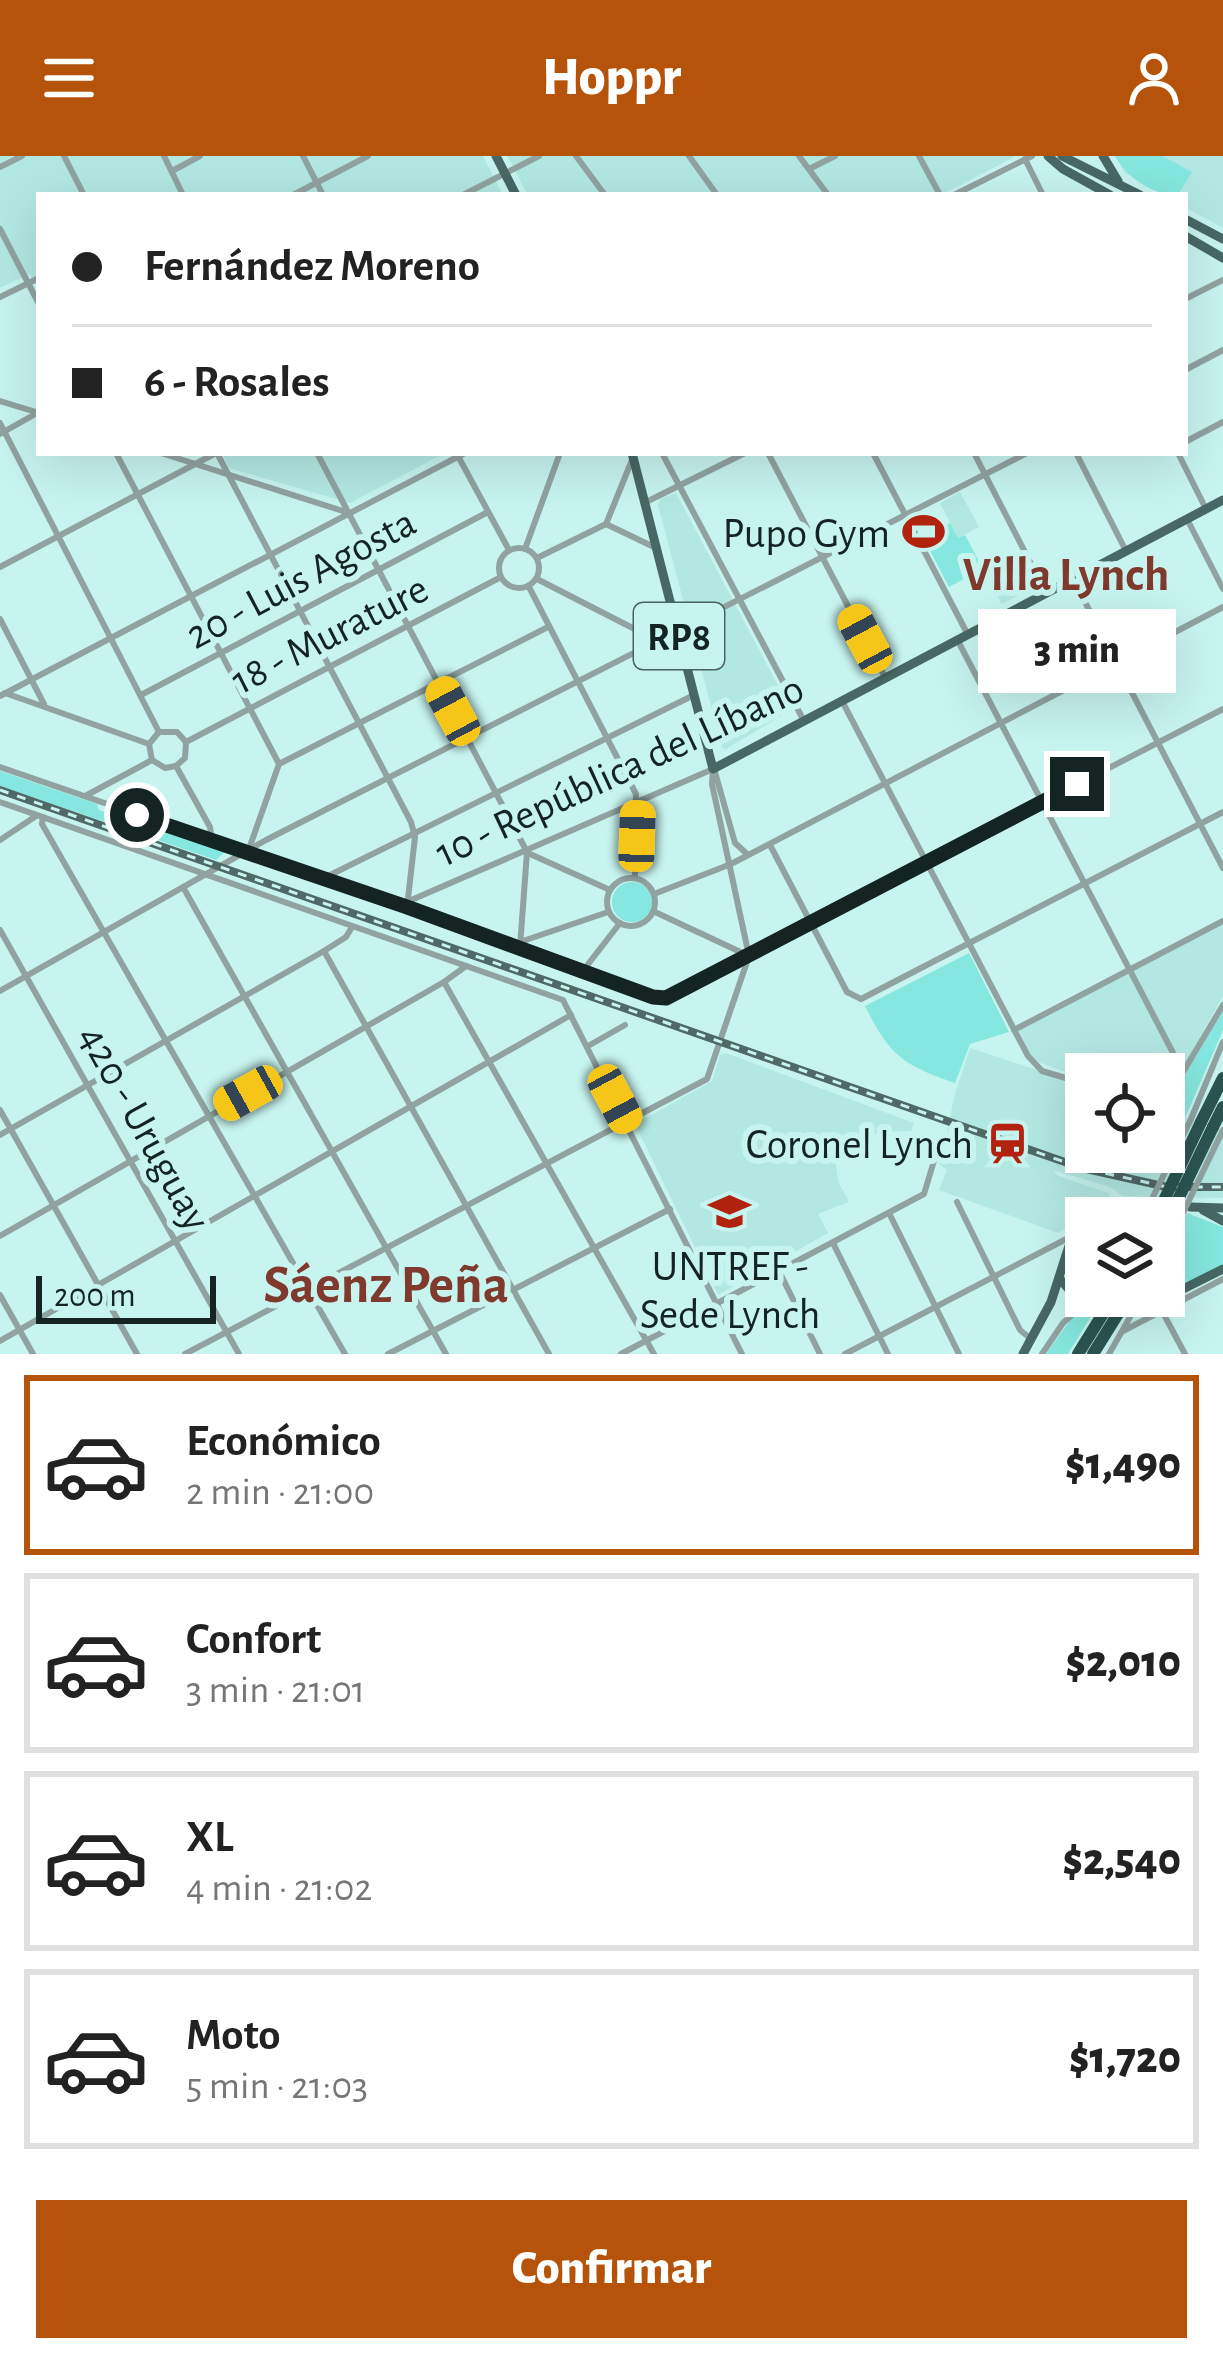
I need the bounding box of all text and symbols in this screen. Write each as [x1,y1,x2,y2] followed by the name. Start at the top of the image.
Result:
[36,45,102,111] icon: menu
[1121,45,1187,111] icon: person
[542,51,681,105] text: Hoppr
[144,244,480,289] text: Fernández Moreno
[144,360,330,405] text: 6 - Rosales
[179,501,423,657] street label: 20 - Luis Agosta
[901,509,947,555] sports icon: Pupo Gym
[723,513,890,555] place label: Pupo Gym
[963,552,1169,600] district label: Villa Lynch
[225,567,435,702] street label: 18 - Murature
[832,599,898,679] car
[634,603,724,669] road number: RP8
[978,610,1176,694] callout: 3 min
[1034,631,1120,670] text: 3 min
[429,667,810,874] street label: 10 - República del Líbano
[420,671,486,751] car
[1050,757,1104,811] route end
[110,788,164,842] route start
[618,799,656,873] car
[71,1018,218,1238] street label: 420 - Uruguay
[1065,1053,1185,1317] map controls
[1065,1053,1185,1173] button: locate
[582,1059,648,1139] car
[208,1060,288,1126] car
[984,1120,1030,1166] station icon: Coronel Lynch
[746,1124,973,1166] place label: Coronel Lynch
[707,1188,753,1234] school or university icon: UNTREF - Sede Lynch
[1065,1197,1185,1317] button: layers
[640,1246,820,1336] place label: UNTREF - Sede Lynch
[263,1259,509,1313] district label: Sáenz Peña
[36,1270,216,1323] scale bar
[54,1280,136,1313] text: 200 m
[42,1411,150,1519] icon: car
[186,1419,381,1464] text: Económico
[1065,1442,1181,1487] text: $1,490
[186,1473,374,1512] text: 2 min · 21:00
[42,1609,150,1717] icon: car
[186,1617,321,1662] text: Confort
[1065,1640,1181,1685] text: $2,010
[186,1671,365,1710] text: 3 min · 21:01
[42,1807,150,1915] icon: car
[186,1815,234,1860] text: XL
[1062,1838,1181,1883] text: $2,540
[186,1869,372,1908] text: 4 min · 21:02
[42,2005,150,2113] icon: car
[186,2013,281,2058] text: Moto
[1069,2036,1181,2081] text: $1,720
[186,2067,368,2106] text: 5 min · 21:03
[36,2200,1187,2338] button: Confirmar

